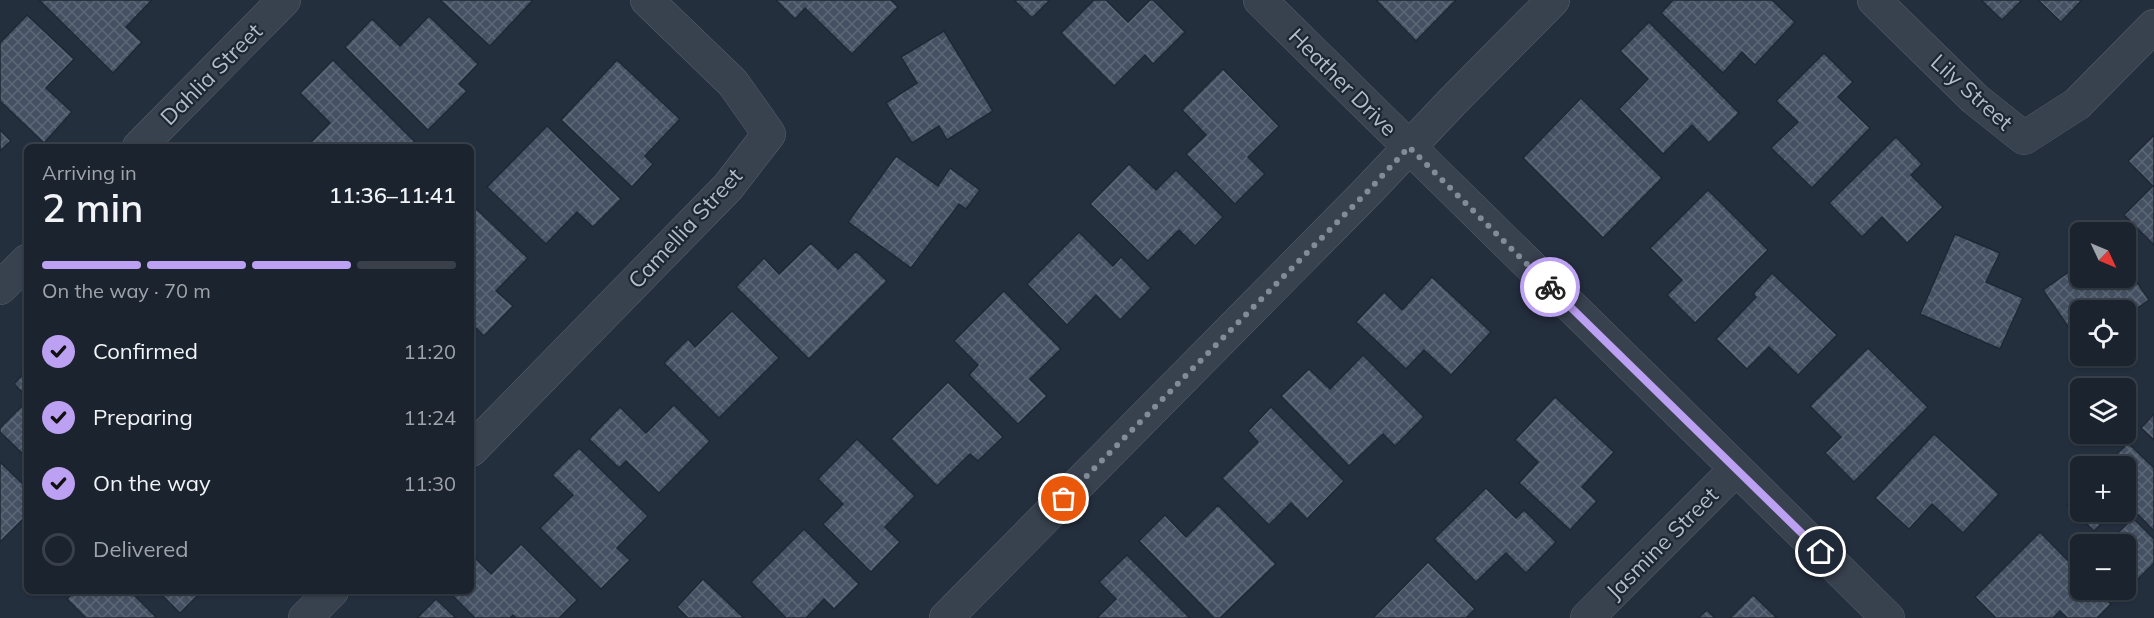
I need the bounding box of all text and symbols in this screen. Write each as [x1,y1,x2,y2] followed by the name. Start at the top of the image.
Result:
[154,17,268,131] street label: Dahlia Street
[1283,22,1403,142] street label: Heather Drive
[1925,48,2019,136] street label: Lily Street
[42,160,137,185] text: Arriving in
[622,162,748,294] street label: Camellia Street
[329,181,456,209] text: 11:36–11:41
[42,183,143,232] text: 2 min
[2070,222,2136,288] north arrow
[2070,222,2136,600] map controls
[1520,257,1580,317] courier
[1534,271,1567,304] icon: bike
[42,278,211,303] text: On the way · 70 m
[2070,300,2136,366] button: locate
[42,335,75,368] icon: check
[93,337,198,365] text: Confirmed
[403,339,456,364] text: 11:20
[2070,378,2136,444] button: layers
[42,401,75,434] icon: check
[93,403,193,431] text: Preparing
[403,405,456,430] text: 11:24
[2070,456,2136,522] button: +
[42,467,75,500] icon: check
[93,469,211,497] text: On the way
[403,471,456,496] text: 11:30
[1038,473,1089,524] pin
[1600,481,1724,605] street label: Jasmine Street
[1047,482,1080,515] icon: bag
[1795,526,1846,577] pin
[2070,534,2136,600] button: −
[93,535,188,563] text: Delivered
[1804,535,1837,568] icon: home

